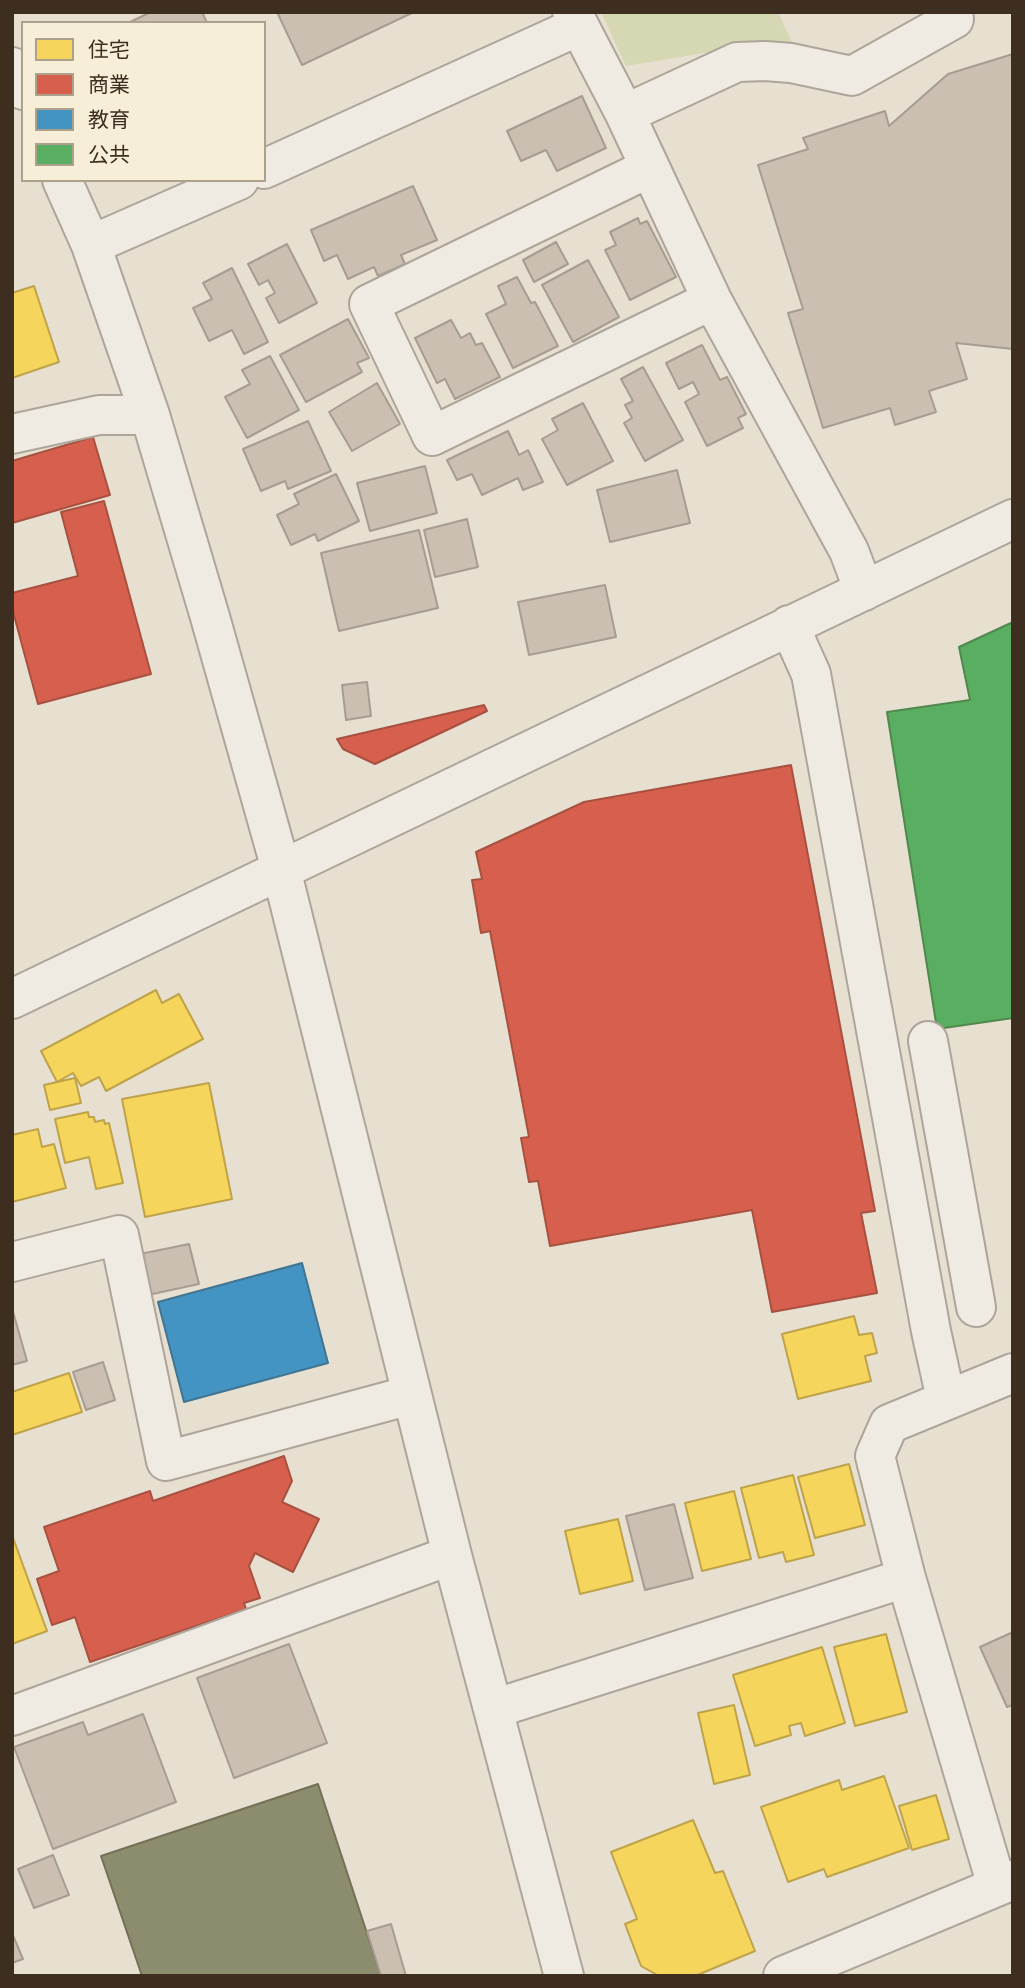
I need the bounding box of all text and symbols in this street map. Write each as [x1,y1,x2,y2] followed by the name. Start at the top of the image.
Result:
[21,21,266,182] legend
[88,35,130,67] text: 住宅
[88,70,130,102] text: 商業
[88,105,130,137] text: 教育
[88,140,130,172] text: 公共

